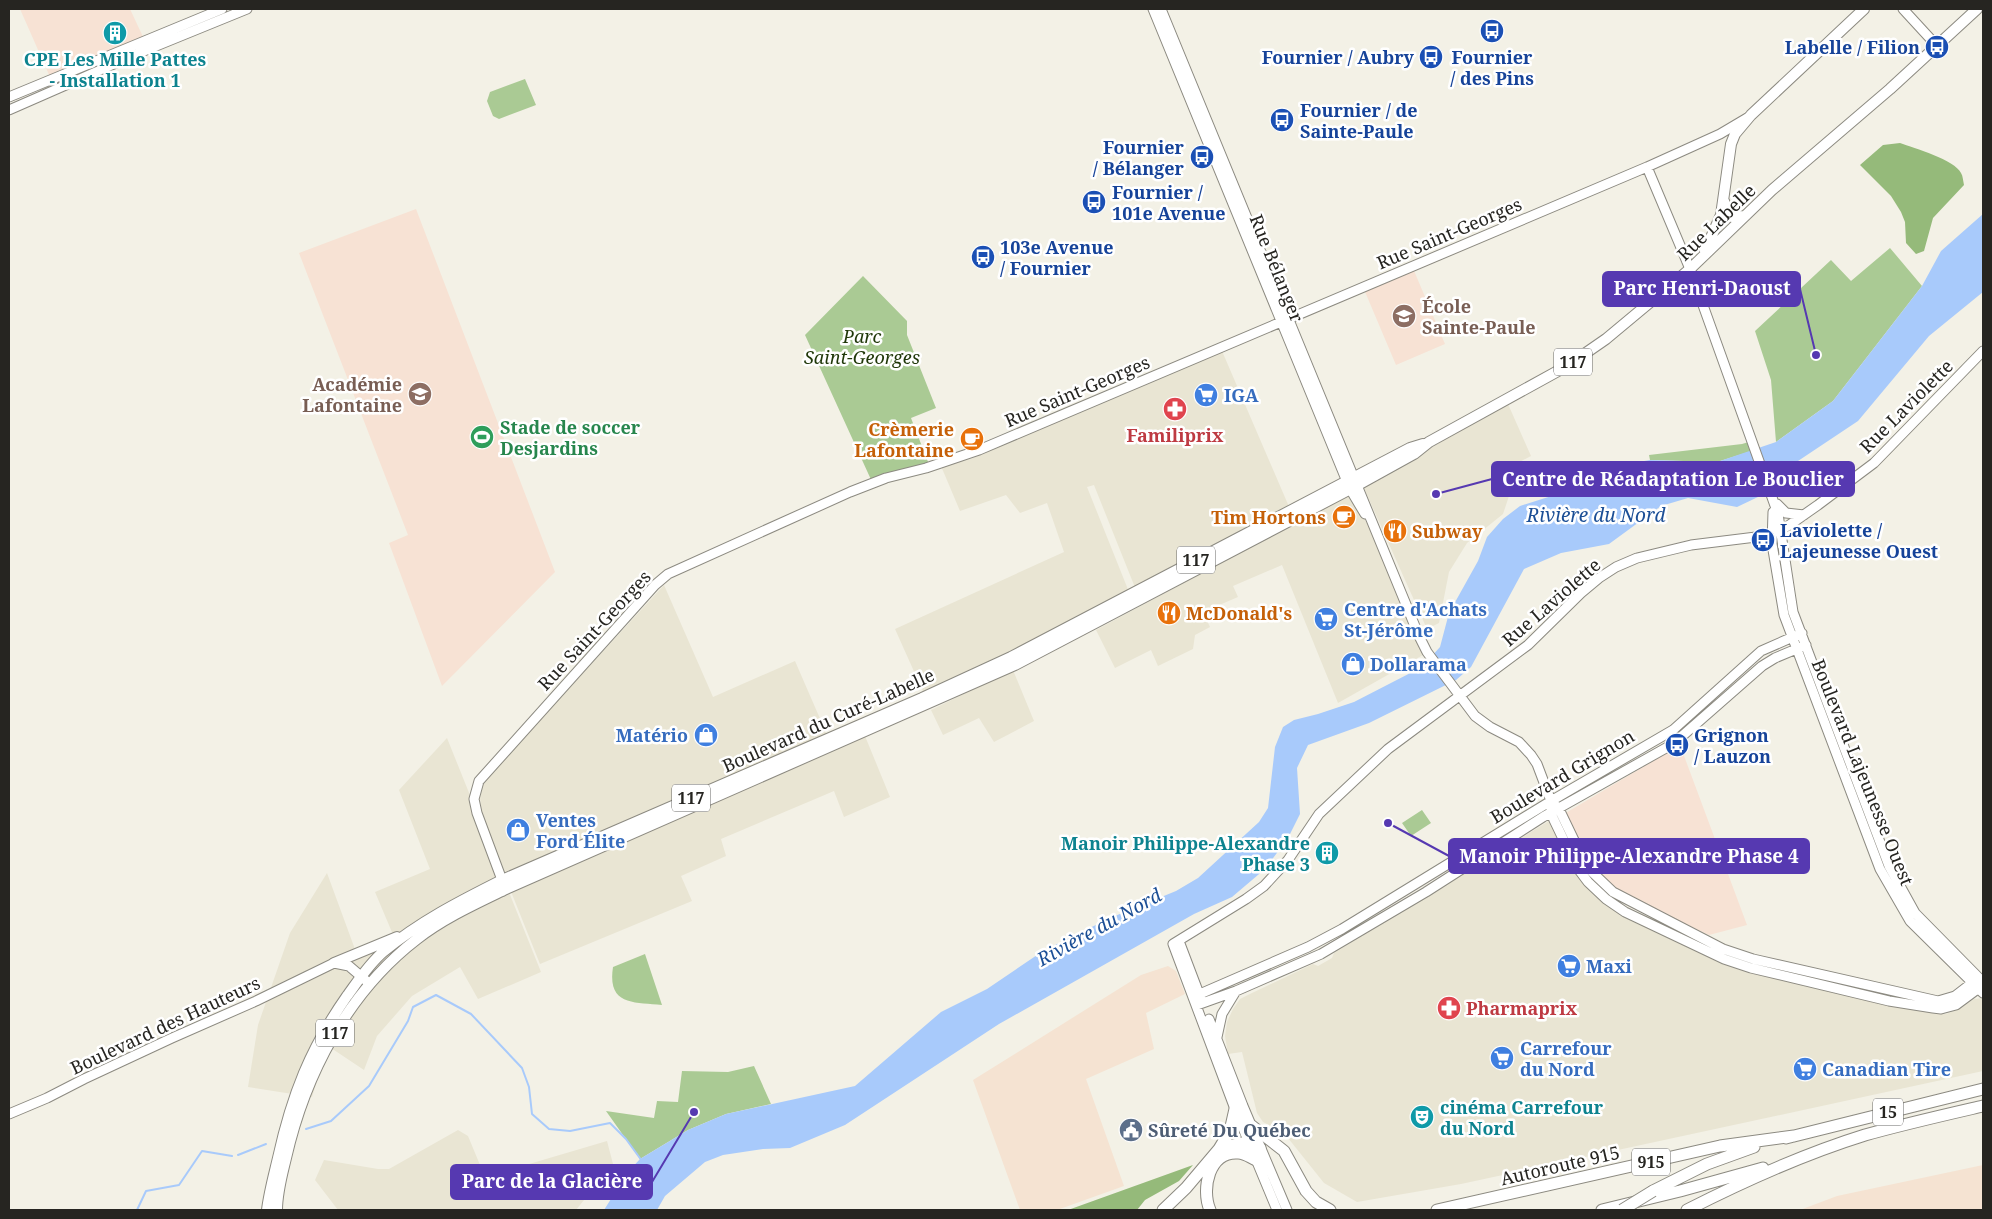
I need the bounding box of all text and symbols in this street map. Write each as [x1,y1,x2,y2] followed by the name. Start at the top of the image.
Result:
[1479,18,1505,44] bus stop icon: Fournier / des Pins
[102,20,128,46] building icon: CPE Les Mille Pattes - Installation 1
[1924,34,1950,60] bus stop icon: Labelle / Filion
[1785,35,1920,59] place label: Labelle / Filion
[1418,44,1444,70] bus stop icon: Fournier / Aubry
[1262,45,1415,69] place label: Fournier / Aubry
[1450,45,1534,90] place label: Fournier / des Pins
[24,47,206,92] place label: CPE Les Mille Pattes - Installation 1
[1300,98,1418,143] place label: Fournier / de Sainte-Paule
[1269,107,1295,133] bus stop icon: Fournier / de Sainte-Paule
[1093,135,1185,180] place label: Fournier / Bélanger
[1189,144,1215,170] bus stop icon: Fournier / Bélanger
[1672,179,1760,265] street label: Rue Labelle
[1112,180,1225,225] place label: Fournier / 101e Avenue
[1081,189,1107,215] bus stop icon: Fournier / 101e Avenue
[1373,192,1525,274] street label: Rue Saint-Georges
[1245,211,1310,326] street label: Rue Bélanger
[1000,235,1113,280] place label: 103e Avenue / Fournier
[970,244,996,270] bus stop icon: 103e Avenue / Fournier
[1603,272,1800,306] callout: Parc Henri-Daoust
[1613,275,1791,301] text: Parc Henri-Daoust
[1422,294,1536,339] place label: École Sainte-Paule
[1391,303,1417,329] school or university icon: École Sainte-Paule
[804,324,920,369] park label: Parc Saint-Georges
[1554,348,1592,376] road number: 117
[1001,350,1153,432] street label: Rue Saint-Georges
[1854,354,1958,458] street label: Rue Laviolette
[302,372,402,417] place label: Académie Lafontaine
[407,381,433,407] school or university icon: Académie Lafontaine
[1193,382,1219,408] supermarket icon: IGA
[1224,383,1259,407] place label: IGA
[1162,396,1188,422] pharmacy icon: Familiprix
[500,415,641,460] place label: Stade de soccer Desjardins
[854,417,954,462] place label: Crèmerie Lafontaine
[1126,423,1224,447] place label: Familiprix
[469,424,495,450] sports icon: Stade de soccer Desjardins
[959,426,985,452] cafe icon: Crèmerie Lafontaine
[1492,462,1854,496] callout: Centre de Réadaptation Le Bouclier
[1502,466,1844,492] text: Centre de Réadaptation Le Bouclier
[1526,502,1666,528] water label: Rivière du Nord
[1331,504,1357,530] cafe icon: Tim Hortons
[1211,505,1326,529] place label: Tim Hortons
[1382,518,1408,544] restaurant icon: Subway
[1780,518,1938,563] place label: Laviolette / Lajeunesse Ouest
[1412,519,1483,543] place label: Subway
[1750,527,1776,553] bus stop icon: Laviolette / Lajeunesse Ouest
[1177,546,1215,574] road number: 117
[1497,553,1605,651] street label: Rue Laviolette
[532,565,656,695] street label: Rue Saint-Georges
[1344,597,1487,642] place label: Centre d'Achats St-Jérôme
[1156,600,1182,626] restaurant icon: McDonald's
[1186,601,1293,625] place label: McDonald's
[1313,606,1339,632] supermarket icon: Centre d'Achats St-Jérôme
[1340,651,1366,677] shop icon: Dollarama
[1370,652,1467,676] place label: Dollarama
[1807,655,1919,889] street label: Boulevard Lajeunesse Ouest
[718,662,938,778] street label: Boulevard du Curé-Labelle
[693,722,719,748] shop icon: Matério
[616,723,688,747] place label: Matério
[1486,723,1639,829] street label: Boulevard Grignon
[1694,723,1771,768] place label: Grignon / Lauzon
[1664,732,1690,758] bus stop icon: Grignon / Lauzon
[672,784,710,811] road number: 117
[536,808,625,853] place label: Ventes Ford Élite
[505,817,531,843] shop icon: Ventes Ford Élite
[1061,831,1310,876] place label: Manoir Philippe-Alexandre Phase 3
[1449,839,1809,873] callout: Manoir Philippe-Alexandre Phase 4
[1314,840,1340,866] building icon: Manoir Philippe-Alexandre Phase 3
[1459,843,1799,869] text: Manoir Philippe-Alexandre Phase 4
[1031,881,1167,973] water label: Rivière du Nord
[1556,953,1582,979] supermarket icon: Maxi
[1586,954,1633,978] place label: Maxi
[66,970,264,1080] street label: Boulevard des Hauteurs
[1436,995,1462,1021] pharmacy icon: Pharmaprix
[1466,996,1578,1020] place label: Pharmaprix
[316,1020,354,1046] road number: 117
[1520,1036,1612,1081] place label: Carrefour du Nord
[1489,1045,1515,1071] supermarket icon: Carrefour du Nord
[1792,1056,1818,1082] supermarket icon: Canadian Tire
[1822,1057,1951,1081] place label: Canadian Tire
[1440,1095,1604,1140] place label: cinéma Carrefour du Nord
[1873,1098,1903,1126] road number: 15
[1409,1104,1435,1130] theatre icon: cinéma Carrefour du Nord
[1118,1117,1144,1143] public building icon: Sûreté Du Québec
[1148,1118,1311,1142] place label: Sûreté Du Québec
[1498,1140,1622,1190] street label: Autoroute 915
[1632,1148,1670,1176] road number: 915
[451,1165,652,1199] callout: Parc de la Glacière
[462,1168,642,1194] text: Parc de la Glacière

